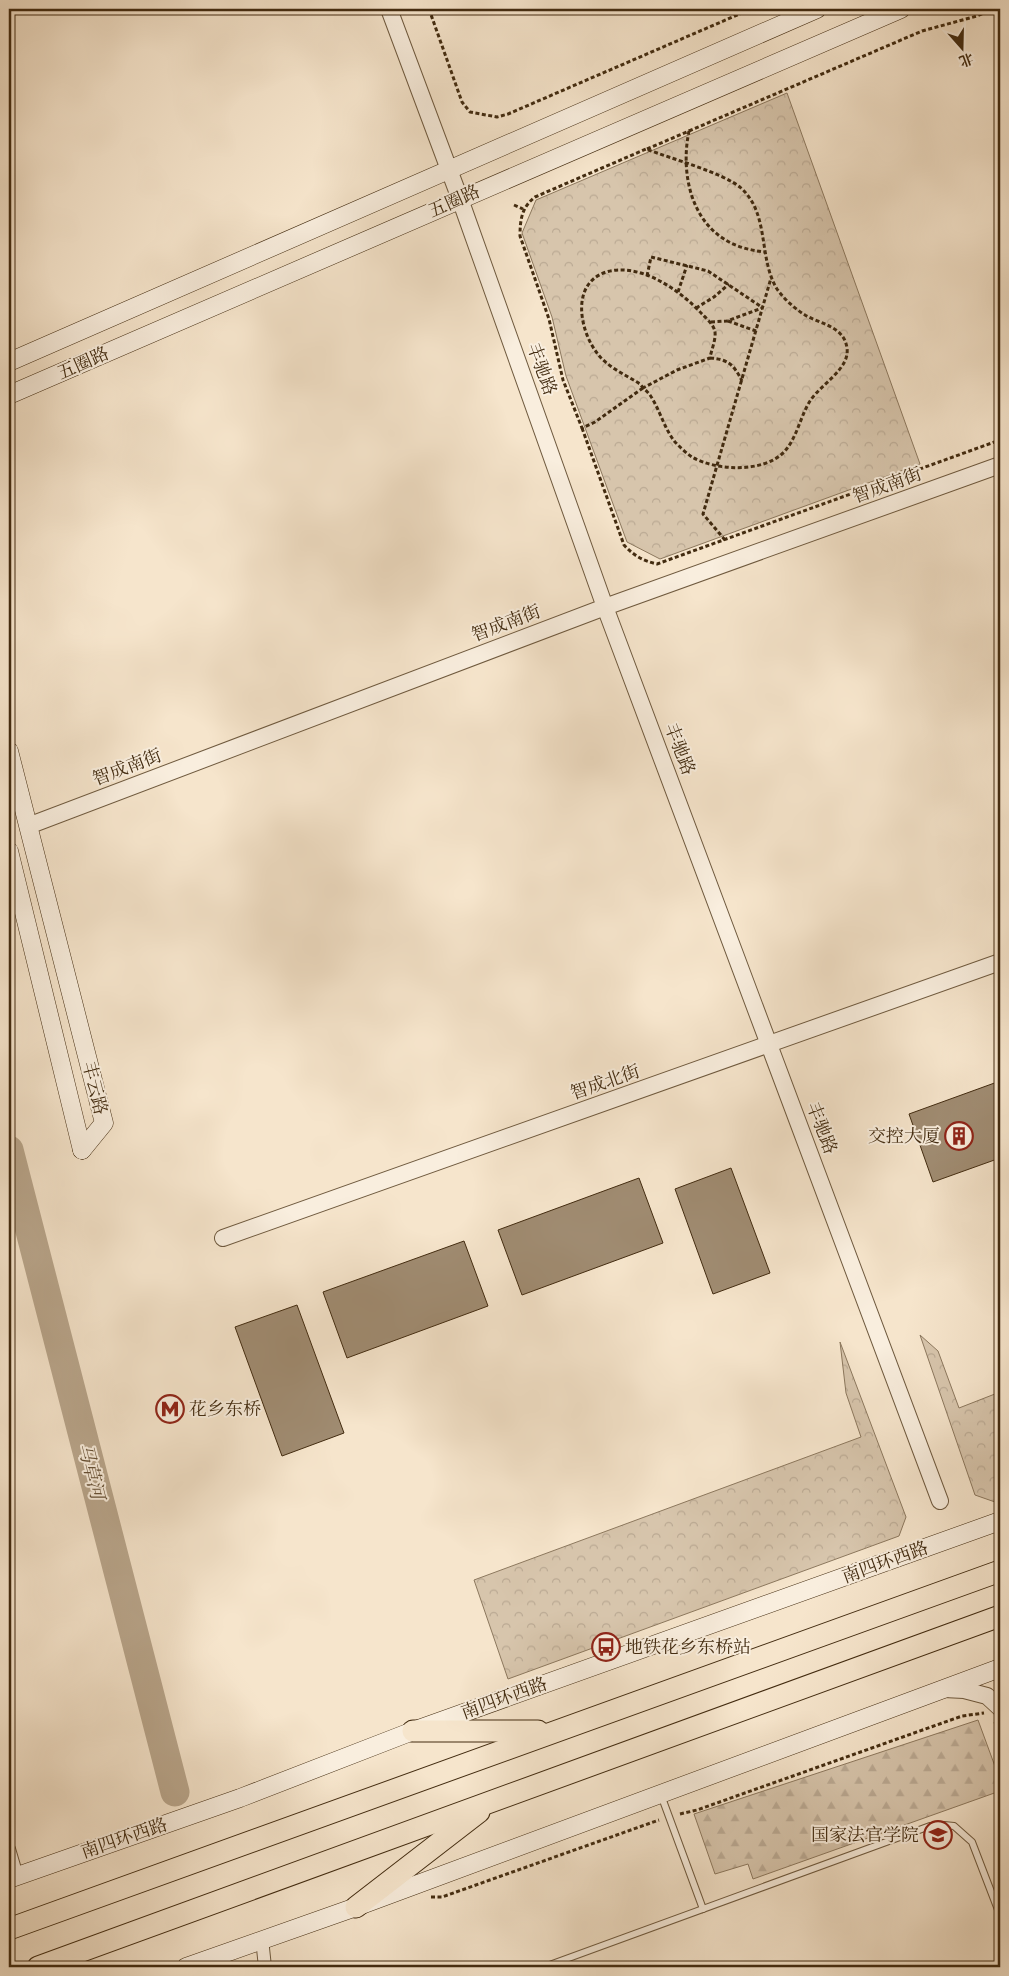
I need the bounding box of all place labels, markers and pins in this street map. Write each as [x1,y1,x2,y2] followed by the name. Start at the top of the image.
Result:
[944,1121,974,1151] building icon: 交控大厦
[868,1125,940,1148] place label: 交控大厦
[155,1394,185,1424] metro station icon: 花乡东桥
[189,1398,261,1421] place label: 花乡东桥
[591,1632,621,1662] bus stop icon: 地铁花乡东桥站
[625,1636,751,1659] place label: 地铁花乡东桥站
[923,1820,953,1850] school or university icon: 国家法官学院
[811,1824,919,1847] place label: 国家法官学院

